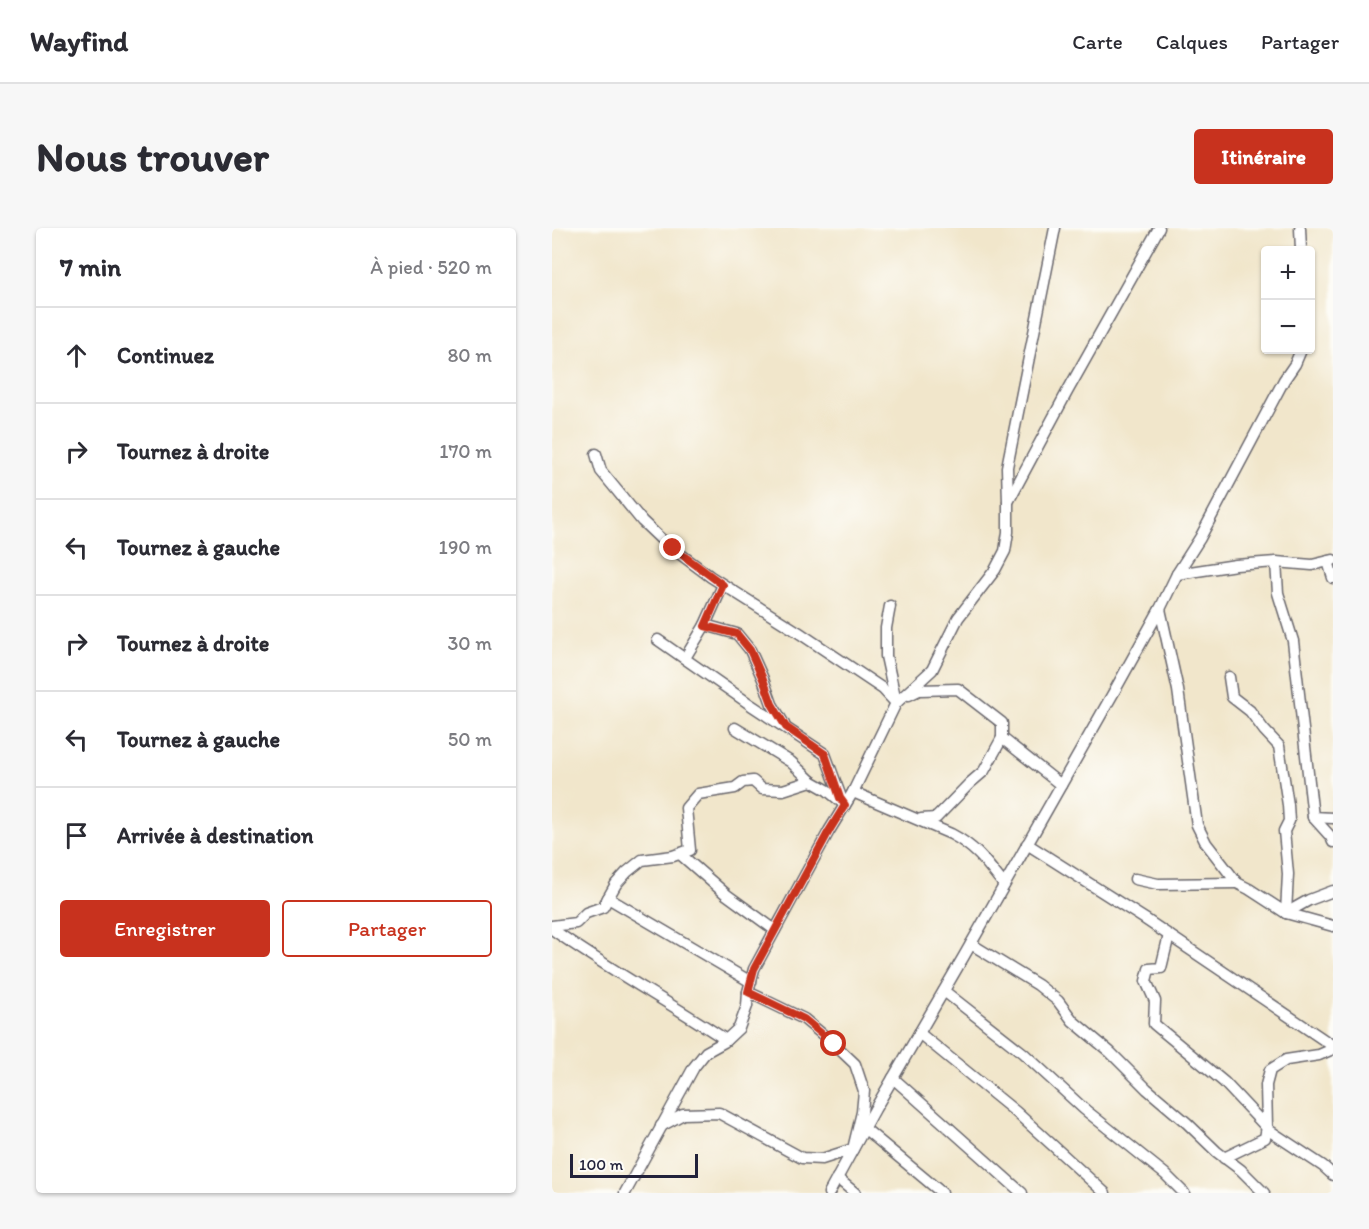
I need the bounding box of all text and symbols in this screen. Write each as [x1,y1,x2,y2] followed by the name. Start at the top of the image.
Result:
[30,24,128,58] text: Wayfind
[1072,29,1123,54] text: Carte
[1156,29,1228,54] text: Calques
[1261,29,1339,54] text: Partager
[1194,129,1333,184] button: Itinéraire
[36,131,269,182] text: Nous trouver
[1261,246,1315,354] map controls
[1261,246,1315,300] button: +
[60,251,121,283] text: 7 min
[370,255,492,279] text: À pied · 520 m
[1261,300,1315,354] button: −
[60,339,93,372] icon: ahead
[117,342,214,369] text: Continuez
[447,343,492,367] text: 80 m
[60,435,93,468] icon: right
[117,438,269,465] text: Tournez à droite
[439,439,492,463] text: 170 m
[60,531,93,564] icon: left
[117,534,280,561] text: Tournez à gauche
[659,534,685,560] route end
[439,535,492,559] text: 190 m
[60,627,93,660] icon: right
[117,630,269,657] text: Tournez à droite
[447,631,492,655] text: 30 m
[60,723,93,756] icon: left
[117,726,280,753] text: Tournez à gauche
[448,727,492,751] text: 50 m
[60,819,93,852] icon: arrive
[117,822,313,849] text: Arrivée à destination
[60,900,270,957] button: Enregistrer
[282,900,492,957] button: Partager
[820,1030,846,1056] route start
[570,1151,698,1178] scale bar
[579,1155,623,1174] text: 100 m

